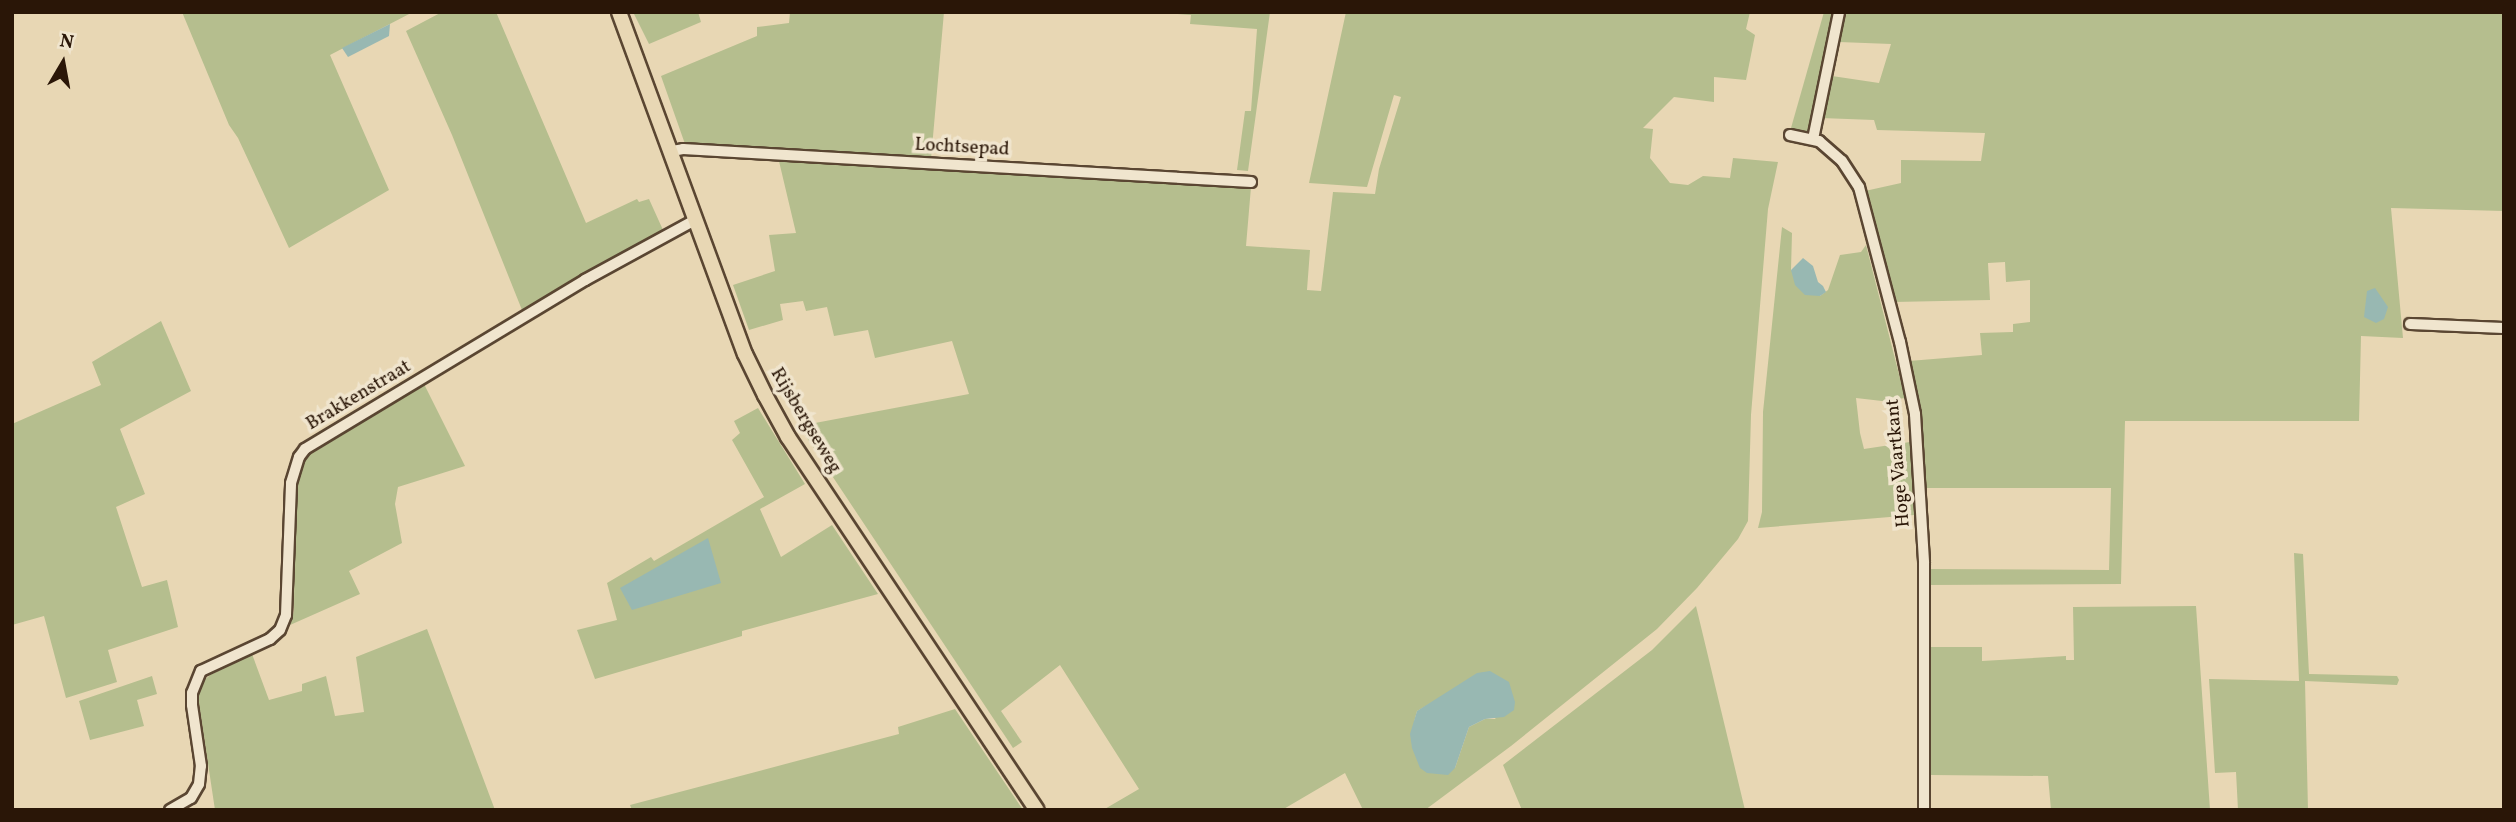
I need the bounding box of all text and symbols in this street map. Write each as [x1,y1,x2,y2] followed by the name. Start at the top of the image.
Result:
[28,28,98,98] north arrow
[58,28,76,56] text: N
[914,134,1010,162] street label: Lochtsepad
[303,356,415,436] street label: Brakkenstraat
[765,364,845,478] street label: Rijsbergseweg
[1882,397,1916,529] street label: Hoge Vaartkant

